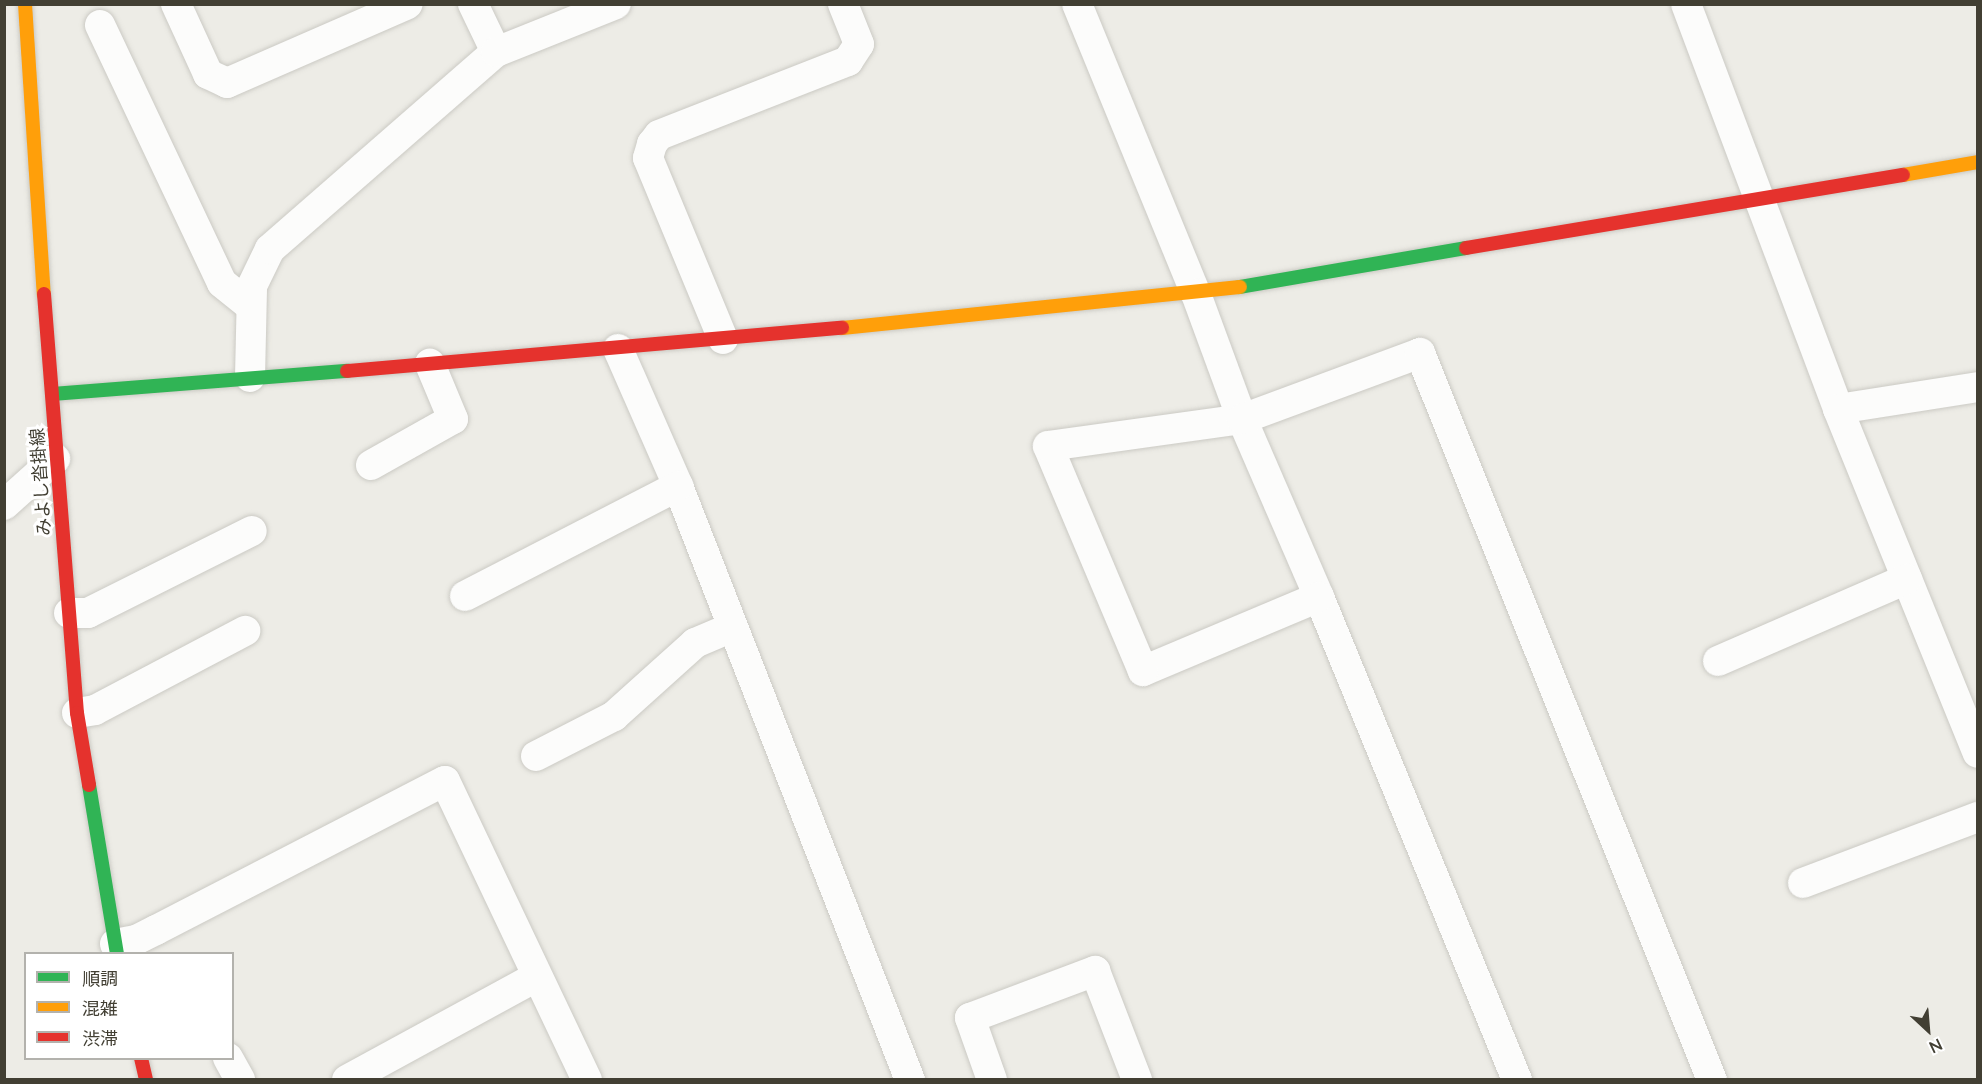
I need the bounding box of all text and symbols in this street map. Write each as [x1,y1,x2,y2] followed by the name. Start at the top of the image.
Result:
[25,427,55,537] street label: みよし沓掛線
[24,952,234,1060] legend
[82,967,118,989] text: 順調
[82,997,118,1019] text: 混雑
[1898,1000,1958,1060] north arrow
[82,1027,118,1049] text: 渋滞
[1926,1035,1946,1058] text: N

